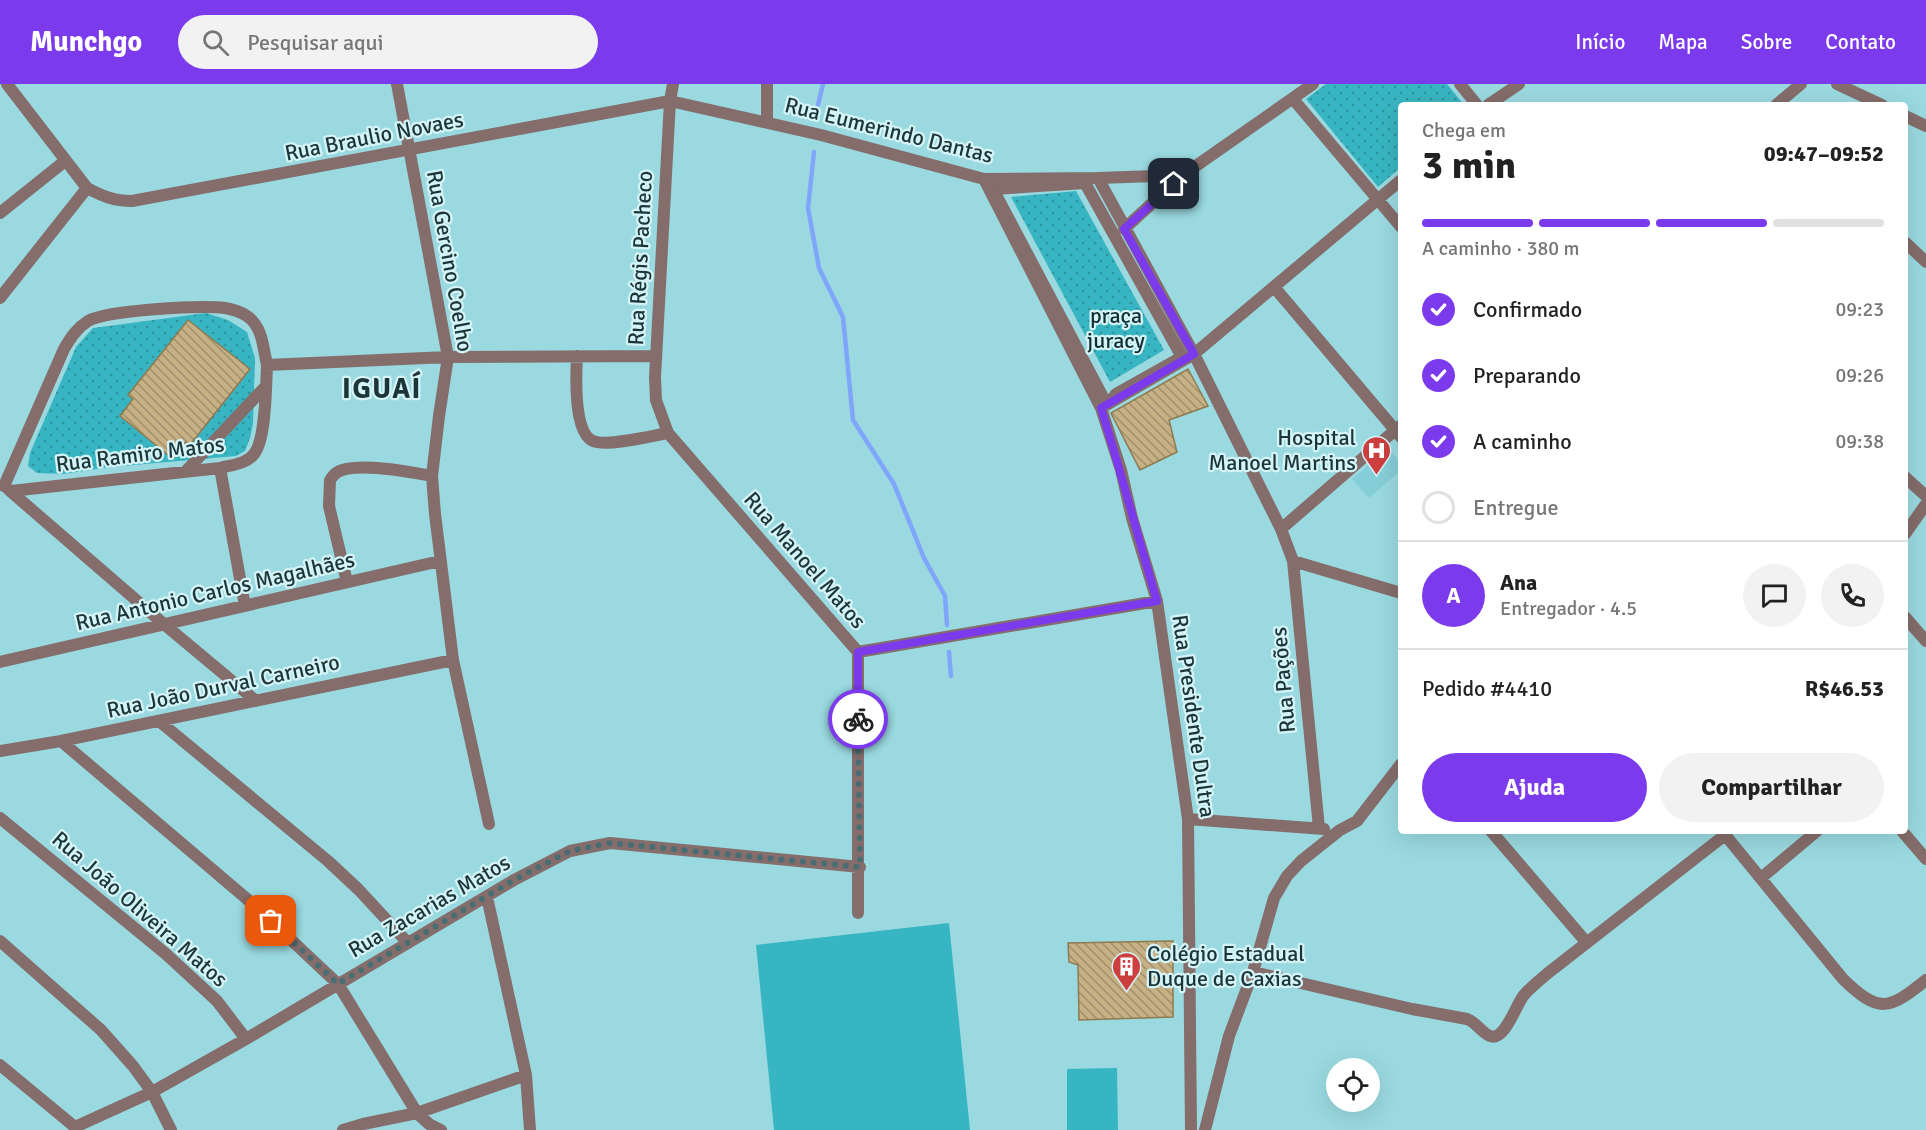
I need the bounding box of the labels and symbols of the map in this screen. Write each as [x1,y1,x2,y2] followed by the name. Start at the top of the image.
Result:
[782,91,996,169] street label: Rua Eumerindo Dantas
[282,105,466,167] street label: Rua Braulio Novaes
[1148,158,1199,209] pin
[421,168,479,354] street label: Rua Gercino Coelho
[622,170,658,346] street label: Rua Régis Pacheco
[1087,302,1146,354] park label: praça juracy
[342,370,422,406] district label: IGUAÍ
[1208,424,1356,476] place label: Hospital Manoel Martins
[54,430,226,478] street label: Rua Ramiro Matos
[1361,434,1393,476] hospital icon: Hospital Manoel Martins
[738,486,872,634] street label: Rua Manoel Matos
[73,546,357,636] street label: Rua Antonio Carlos Magalhães
[1166,613,1222,819] street label: Rua Presidente Dultra
[1265,626,1301,734] street label: Rua Pações
[104,648,342,724] street label: Rua João Durval Carneiro
[828,689,888,749] courier
[47,825,233,993] street label: Rua João Oliveira Matos
[343,849,515,963] street label: Rua Zacarias Matos
[245,895,296,946] pin
[1147,940,1305,992] place label: Colégio Estadual Duque de Caxias
[1110,950,1142,992] building icon: Colégio Estadual Duque de Caxias

